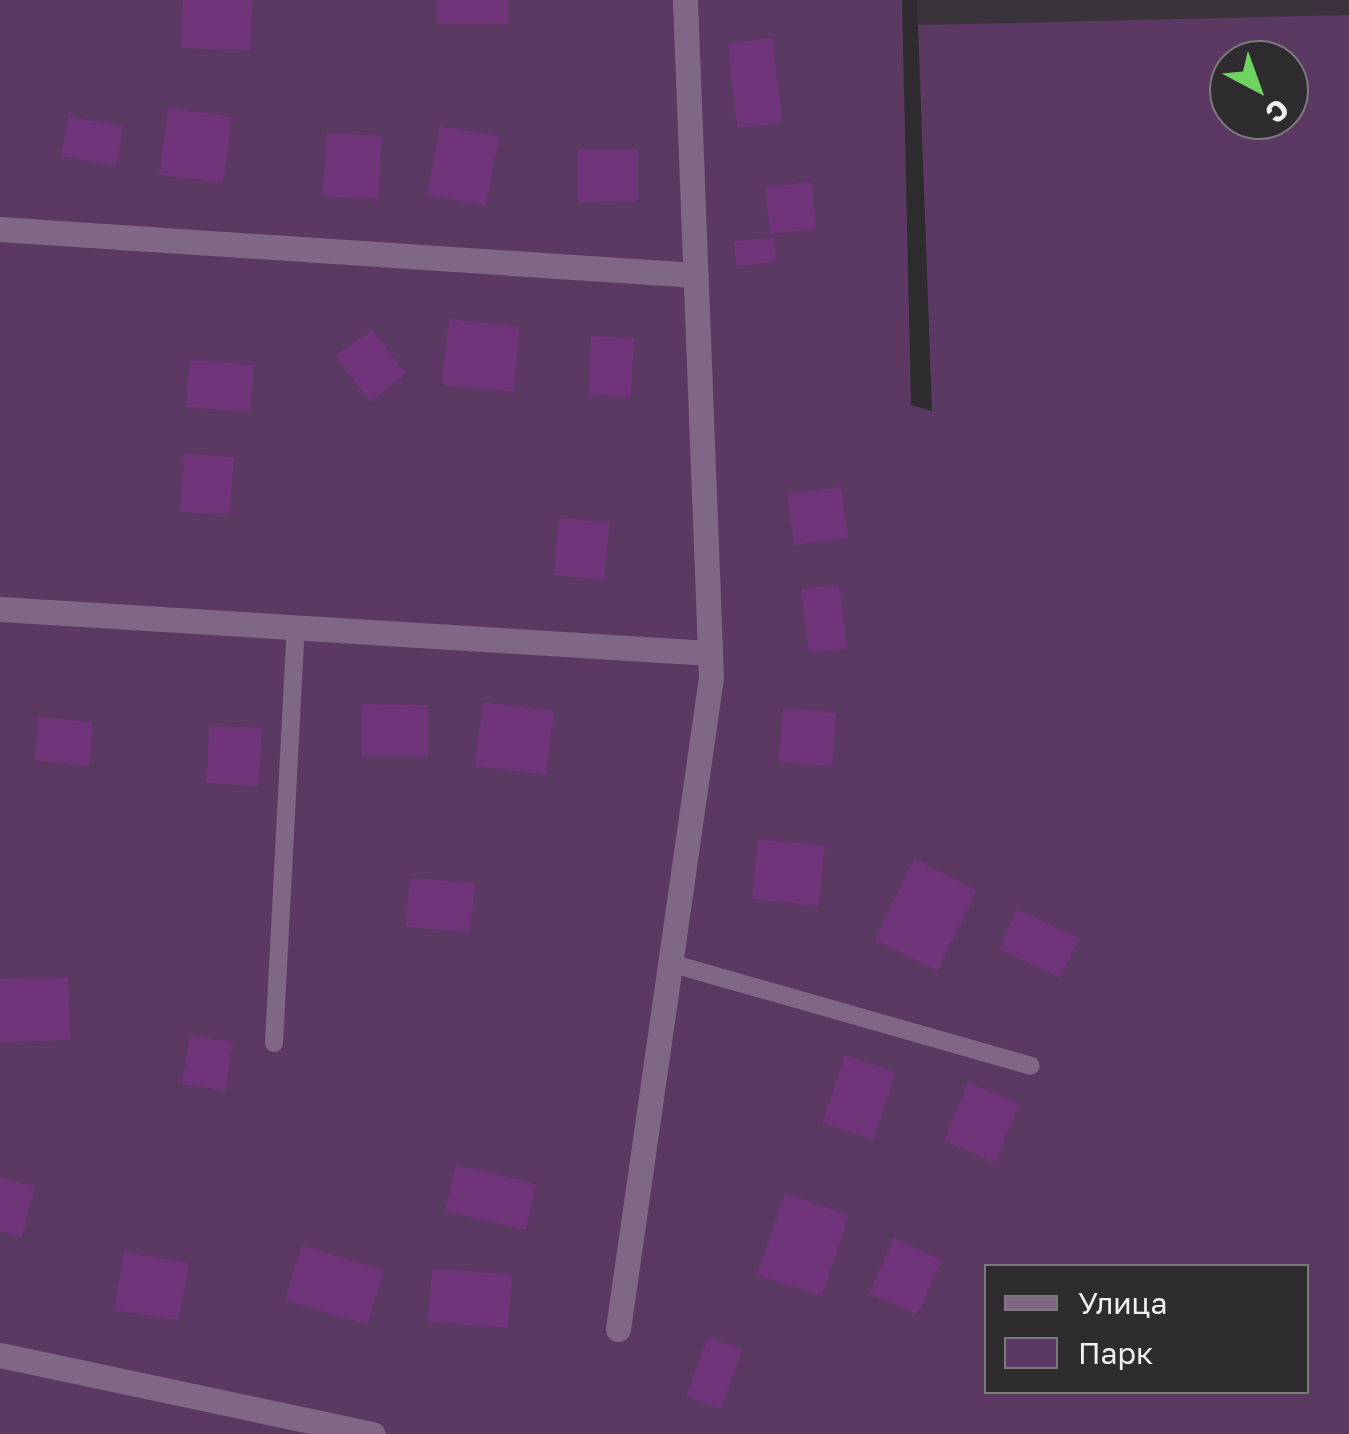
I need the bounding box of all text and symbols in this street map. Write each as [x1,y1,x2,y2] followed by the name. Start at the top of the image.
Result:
[1209,40,1309,140] north arrow
[1259,93,1296,130] text: С
[984,1264,1309,1394] legend
[1078,1285,1167,1321] text: Улица
[1078,1335,1153,1371] text: Парк

